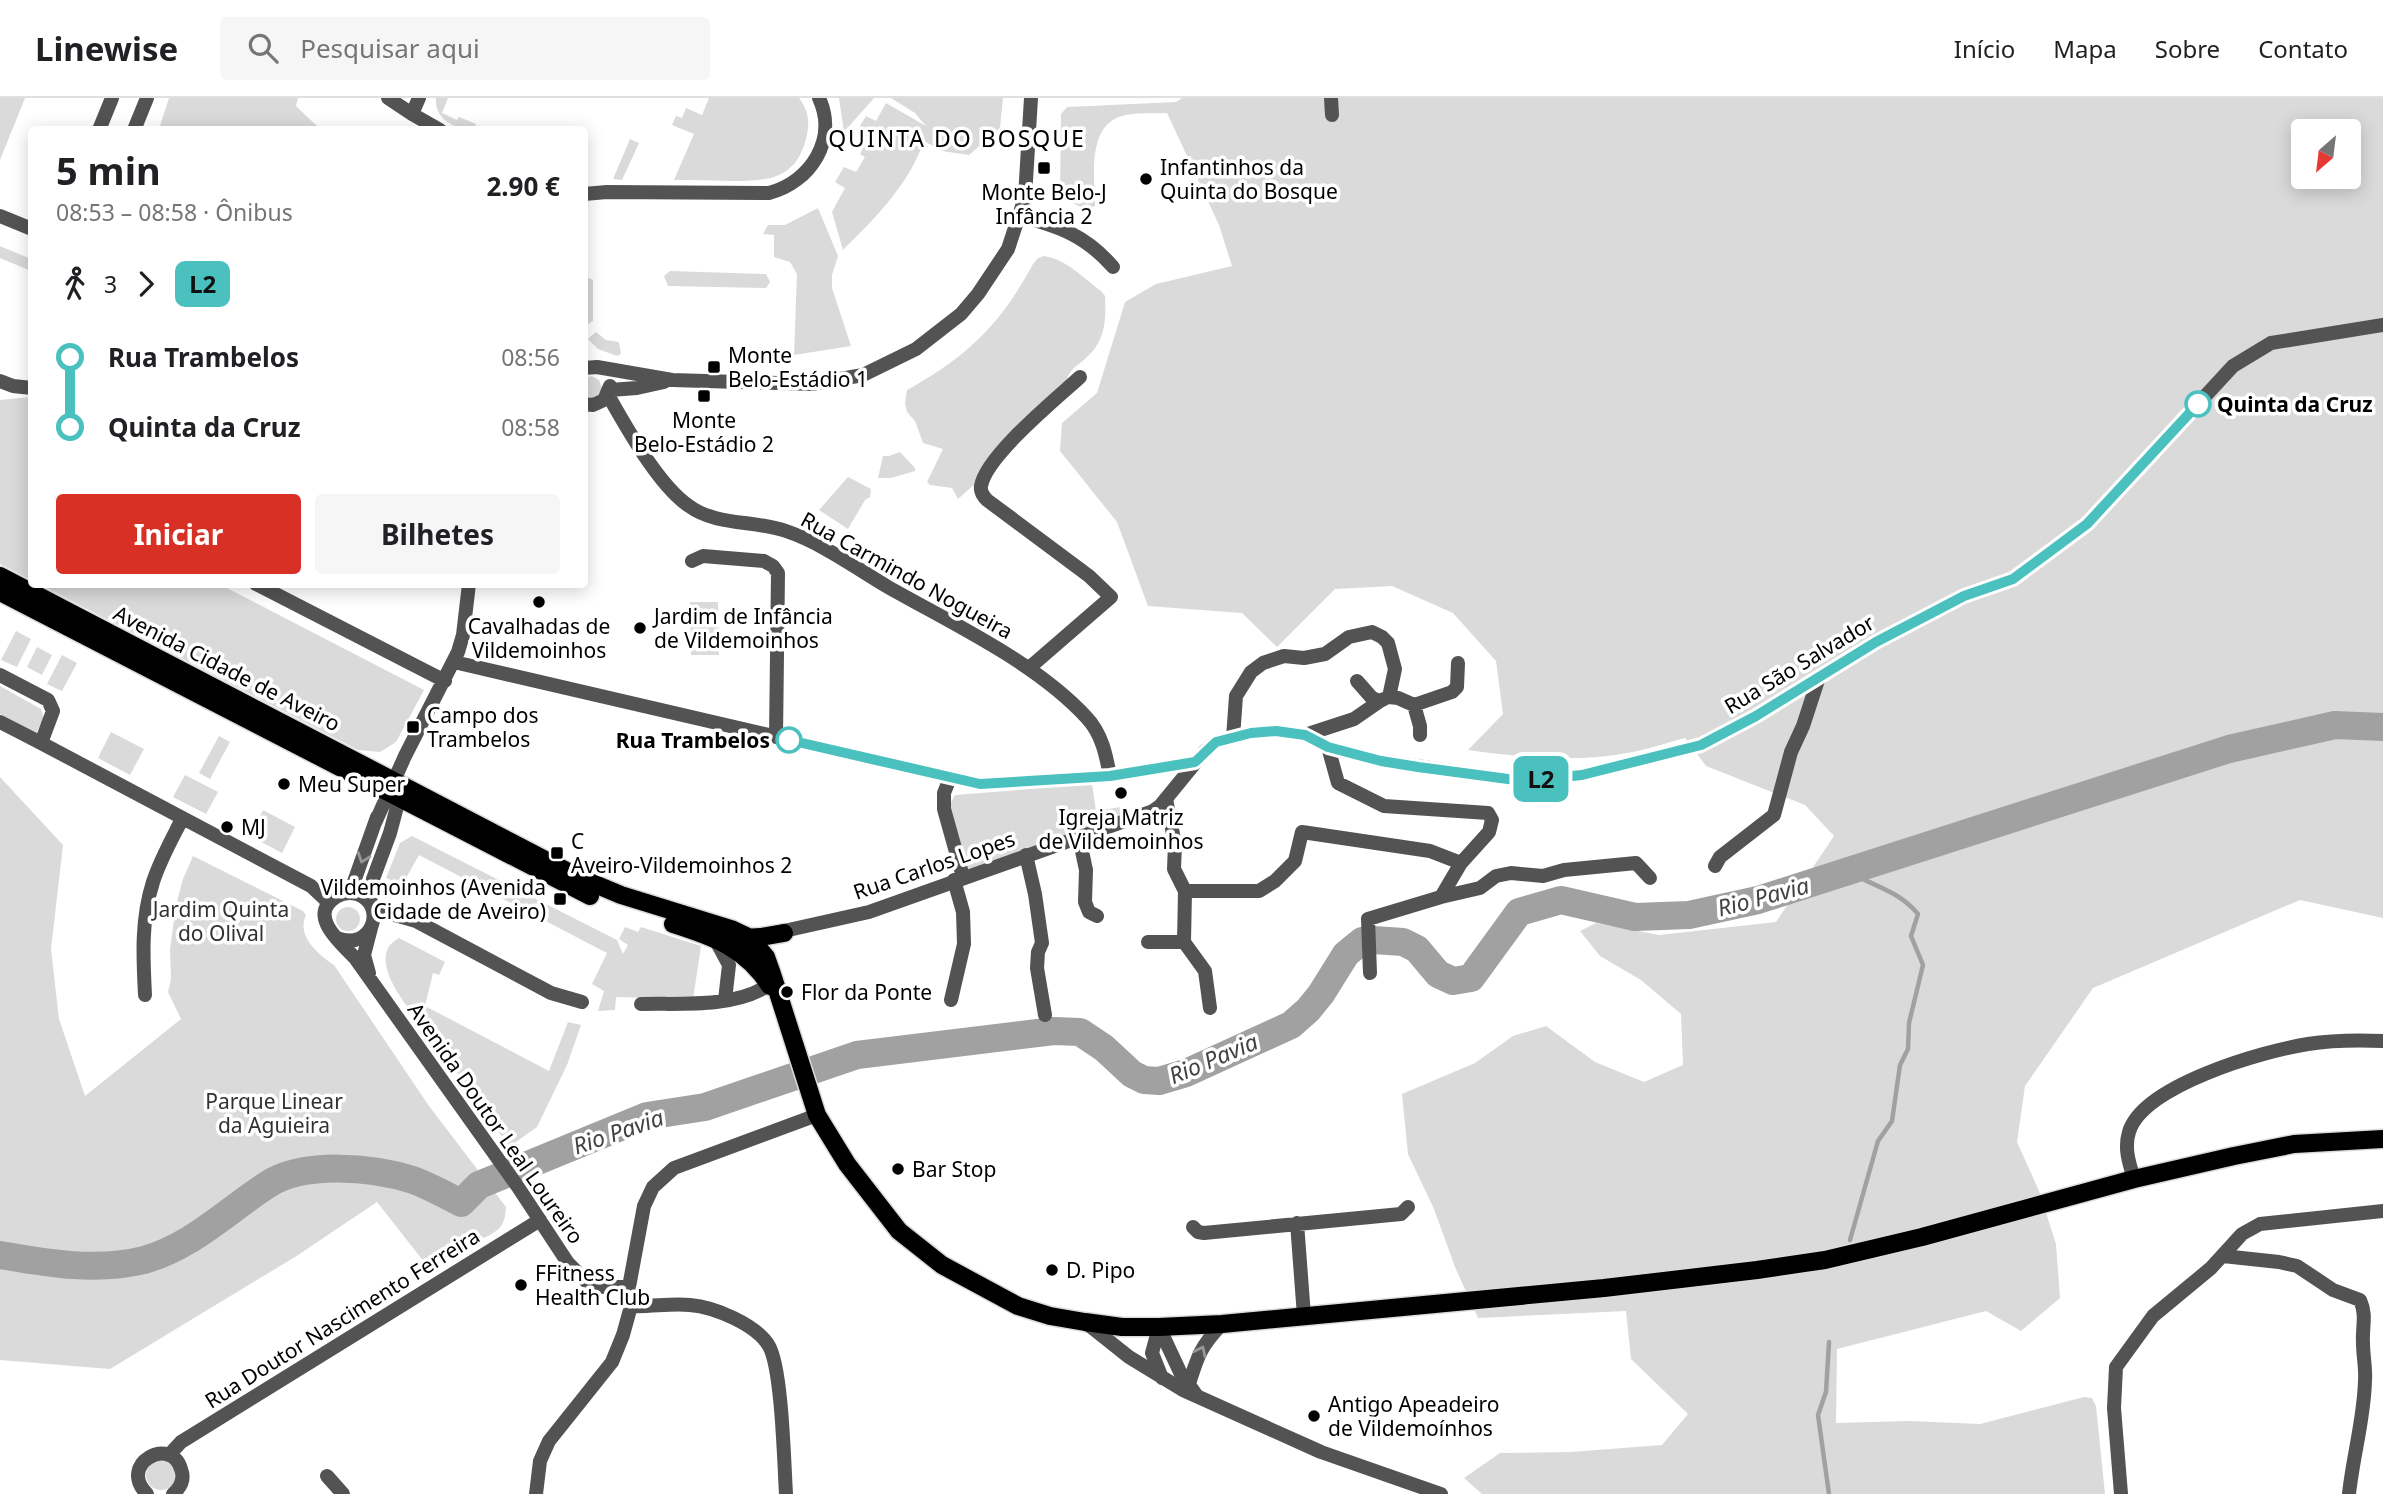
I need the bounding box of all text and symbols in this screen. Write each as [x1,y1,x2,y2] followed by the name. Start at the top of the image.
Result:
[220,17,710,80] search box
[35,26,178,71] text: Linewise
[244,29,282,67] icon: search
[300,30,480,66] text: Pesquisar aqui
[1954,32,2015,65] text: Início
[2053,32,2117,65] text: Mapa
[2155,32,2220,65] text: Sobre
[2258,32,2348,65] text: Contato
[2291,119,2361,189] north arrow
[2291,119,2361,189] map controls
[828,122,1086,154] district label: QUINTA DO BOSQUE
[56,144,161,196] text: 5 min
[1160,153,1338,205] place label: Infantinhos da Quinta do Bosque
[1036,160,1052,176] marker: Monte Belo-J Infância 2
[486,168,560,204] text: 2.90 €
[1138,171,1154,187] marker: Infantinhos da Quinta do Bosque
[981,178,1107,230] place label: Monte Belo-J Infância 2
[56,196,293,228] text: 08:53 – 08:58 · Ônibus
[56,265,94,303] icon: walk
[127,265,165,303] icon: forward
[189,267,216,300] text: L2
[104,268,117,300] text: 3
[108,339,299,375] text: Rua Trambelos
[501,341,560,373] text: 08:56
[728,341,868,393] place label: Monte Belo-Estádio 1
[706,359,722,375] marker: Monte Belo-Estádio 1
[696,388,712,404] marker: Monte Belo-Estádio 2
[2217,390,2373,418] place label: Quinta da Cruz
[2185,391,2211,417] marker: Quinta da Cruz
[634,406,774,458] place label: Monte Belo-Estádio 2
[108,409,301,445] text: Quinta da Cruz
[501,411,560,443] text: 08:58
[56,494,301,574] button: Iniciar
[315,494,560,574] button: Bilhetes
[796,505,1018,645] street label: Rua Carmindo Nogueira
[531,594,547,610] marker: Cavalhadas de Vildemoinhos
[109,599,345,737] street label: Avenida Cidade de Aveiro
[652,602,833,654] place label: Jardim de Infância de Vildemoinhos
[1719,608,1879,720] street label: Rua São Salvador
[468,612,610,664] place label: Cavalhadas de Vildemoinhos
[632,620,648,636] marker: Jardim de Infância de Vildemoinhos
[427,701,538,753] place label: Campo dos Trambelos
[405,719,421,735] marker: Campo dos Trambelos
[616,726,770,754] place label: Rua Trambelos
[776,727,802,753] marker: Rua Trambelos
[1510,756,1572,802] line badge: L2
[1527,762,1555,795] text: L2
[298,770,406,798] place label: Meu Super
[276,776,292,792] marker: Meu Super
[1113,785,1129,801] marker: Igreja Matriz de Vildemoinhos
[1039,803,1203,855] place label: Igreja Matriz de Vildemoinhos
[241,813,266,841] place label: MJ
[219,819,235,835] marker: MJ
[849,824,1019,906] street label: Rua Carlos Lopes
[571,827,792,879] place label: C Aveiro-Vildemoinhos 2
[549,845,565,861] marker: C Aveiro-Vildemoinhos 2
[357,852,371,864] one-way arrow
[1714,868,1812,924] water label: Rio Pavia
[321,873,546,925] place label: Vildemoinhos (Avenida Cidade de Aveiro)
[552,891,568,907] marker: Vildemoinhos (Avenida Cidade de Aveiro)
[151,895,289,947] park label: Jardim Quinta do Olival
[801,978,932,1006] place label: Flor da Ponte
[779,984,795,1000] marker: Flor da Ponte
[402,997,590,1249] street label: Avenida Doutor Leal Loureiro
[1164,1025,1262,1091] water label: Rio Pavia
[205,1087,343,1139] park label: Parque Linear da Aguieira
[568,1101,668,1161] water label: Rio Pavia
[912,1155,996,1183] place label: Bar Stop
[890,1161,906,1177] marker: Bar Stop
[199,1222,485,1414] street label: Rua Doutor Nascimento Ferreira
[1066,1256,1135,1284] place label: D. Pipo
[535,1259,650,1311] place label: FFitness Health Club
[1044,1262,1060,1278] marker: D. Pipo
[513,1277,529,1293] marker: FFitness Health Club
[1192,1346,1206,1359] one-way arrow
[1328,1390,1500,1442] place label: Antigo Apeadeiro de Vildemoínhos
[1306,1408,1322,1424] marker: Antigo Apeadeiro de Vildemoínhos

